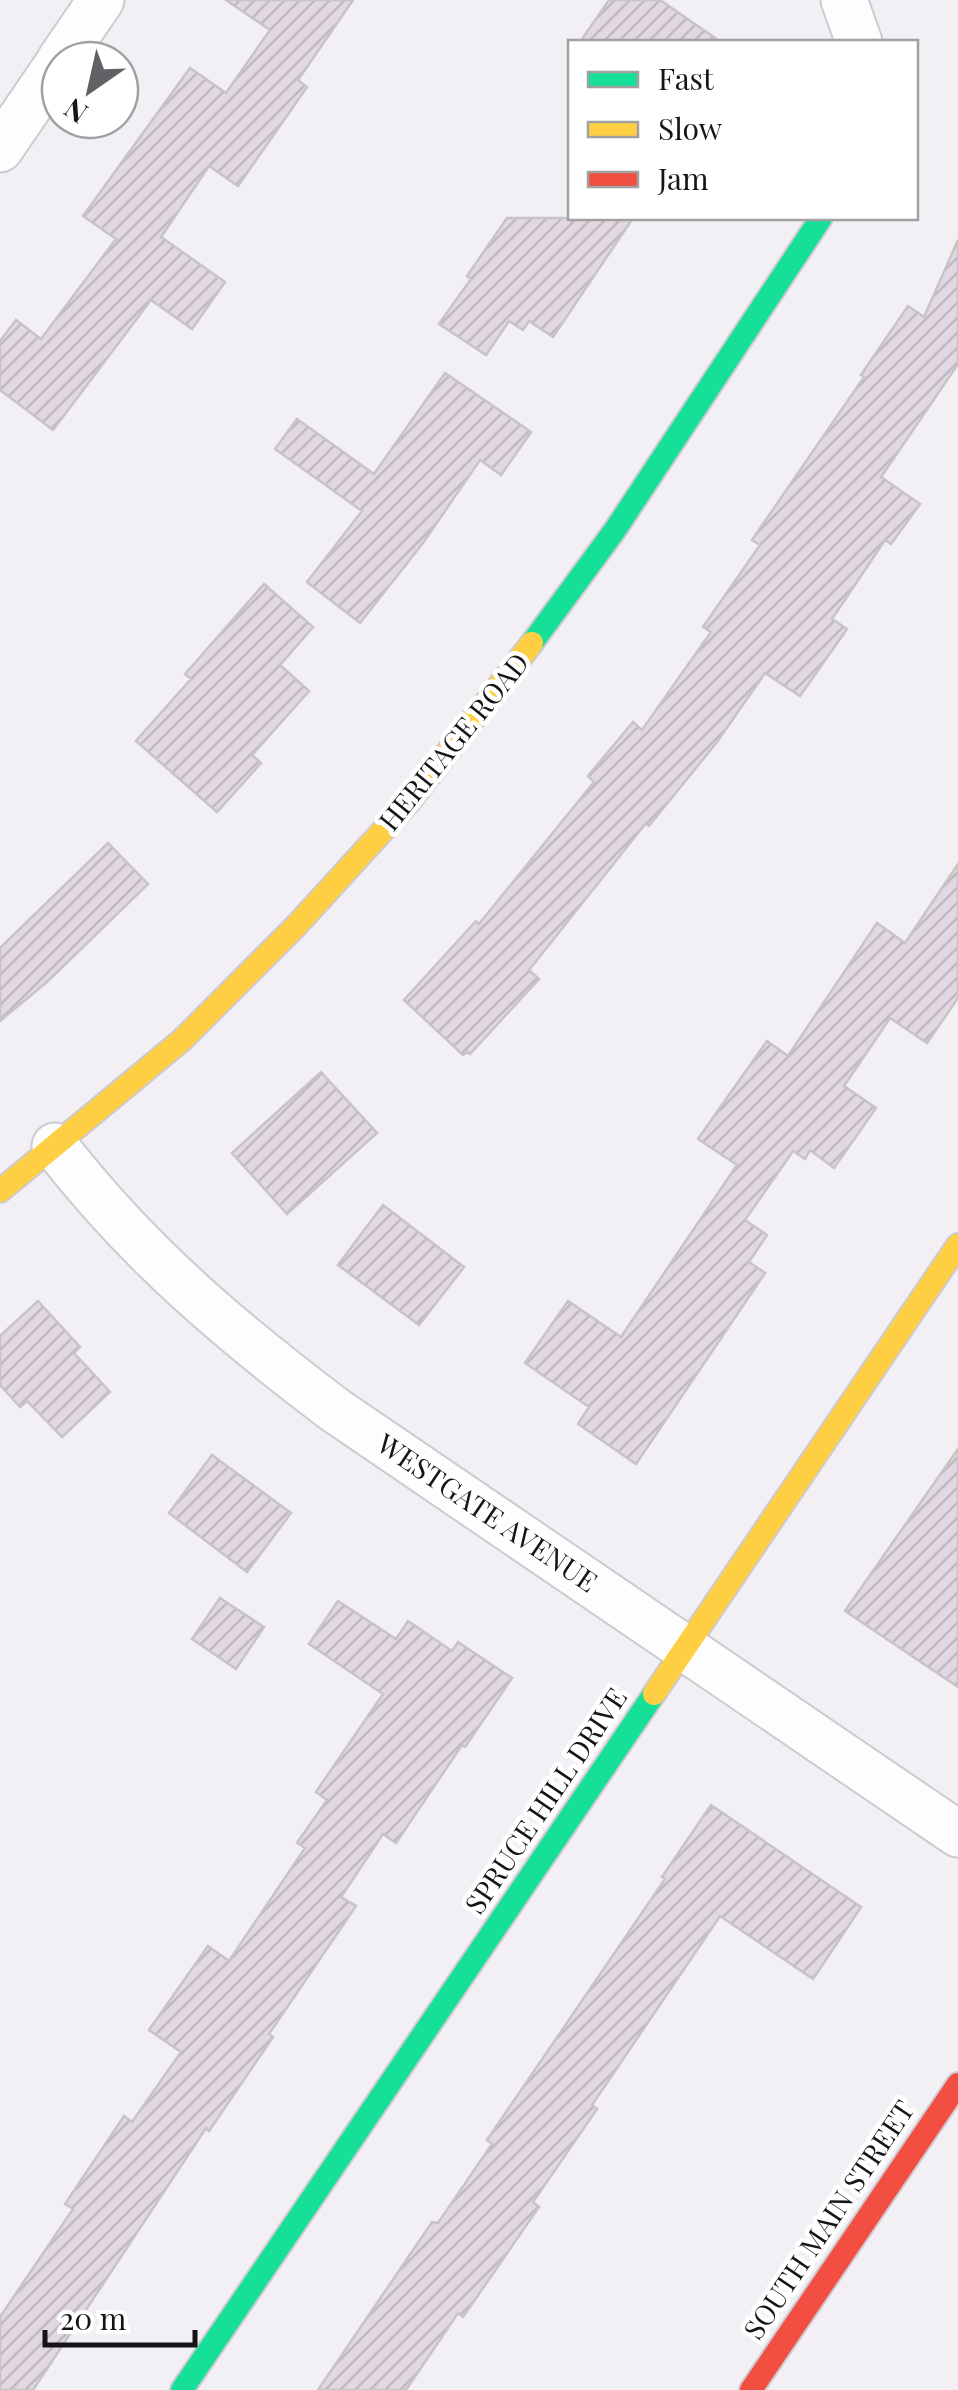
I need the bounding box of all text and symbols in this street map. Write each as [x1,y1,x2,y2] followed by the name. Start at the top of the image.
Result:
[40,40,140,140] north arrow
[568,40,918,220] legend
[658,58,714,98] text: Fast
[56,91,94,133] text: N
[658,108,723,148] text: Slow
[657,158,709,198] text: Jam
[370,644,536,838] street label: HERITAGE ROAD
[370,1424,605,1599] street label: WESTGATE AVENUE
[455,1680,634,1920] street label: SPRUCE HILL DRIVE
[734,2093,921,2346] street label: SOUTH MAIN STREET
[45,2285,195,2347] scale bar
[60,2298,127,2338] text: 20 m

